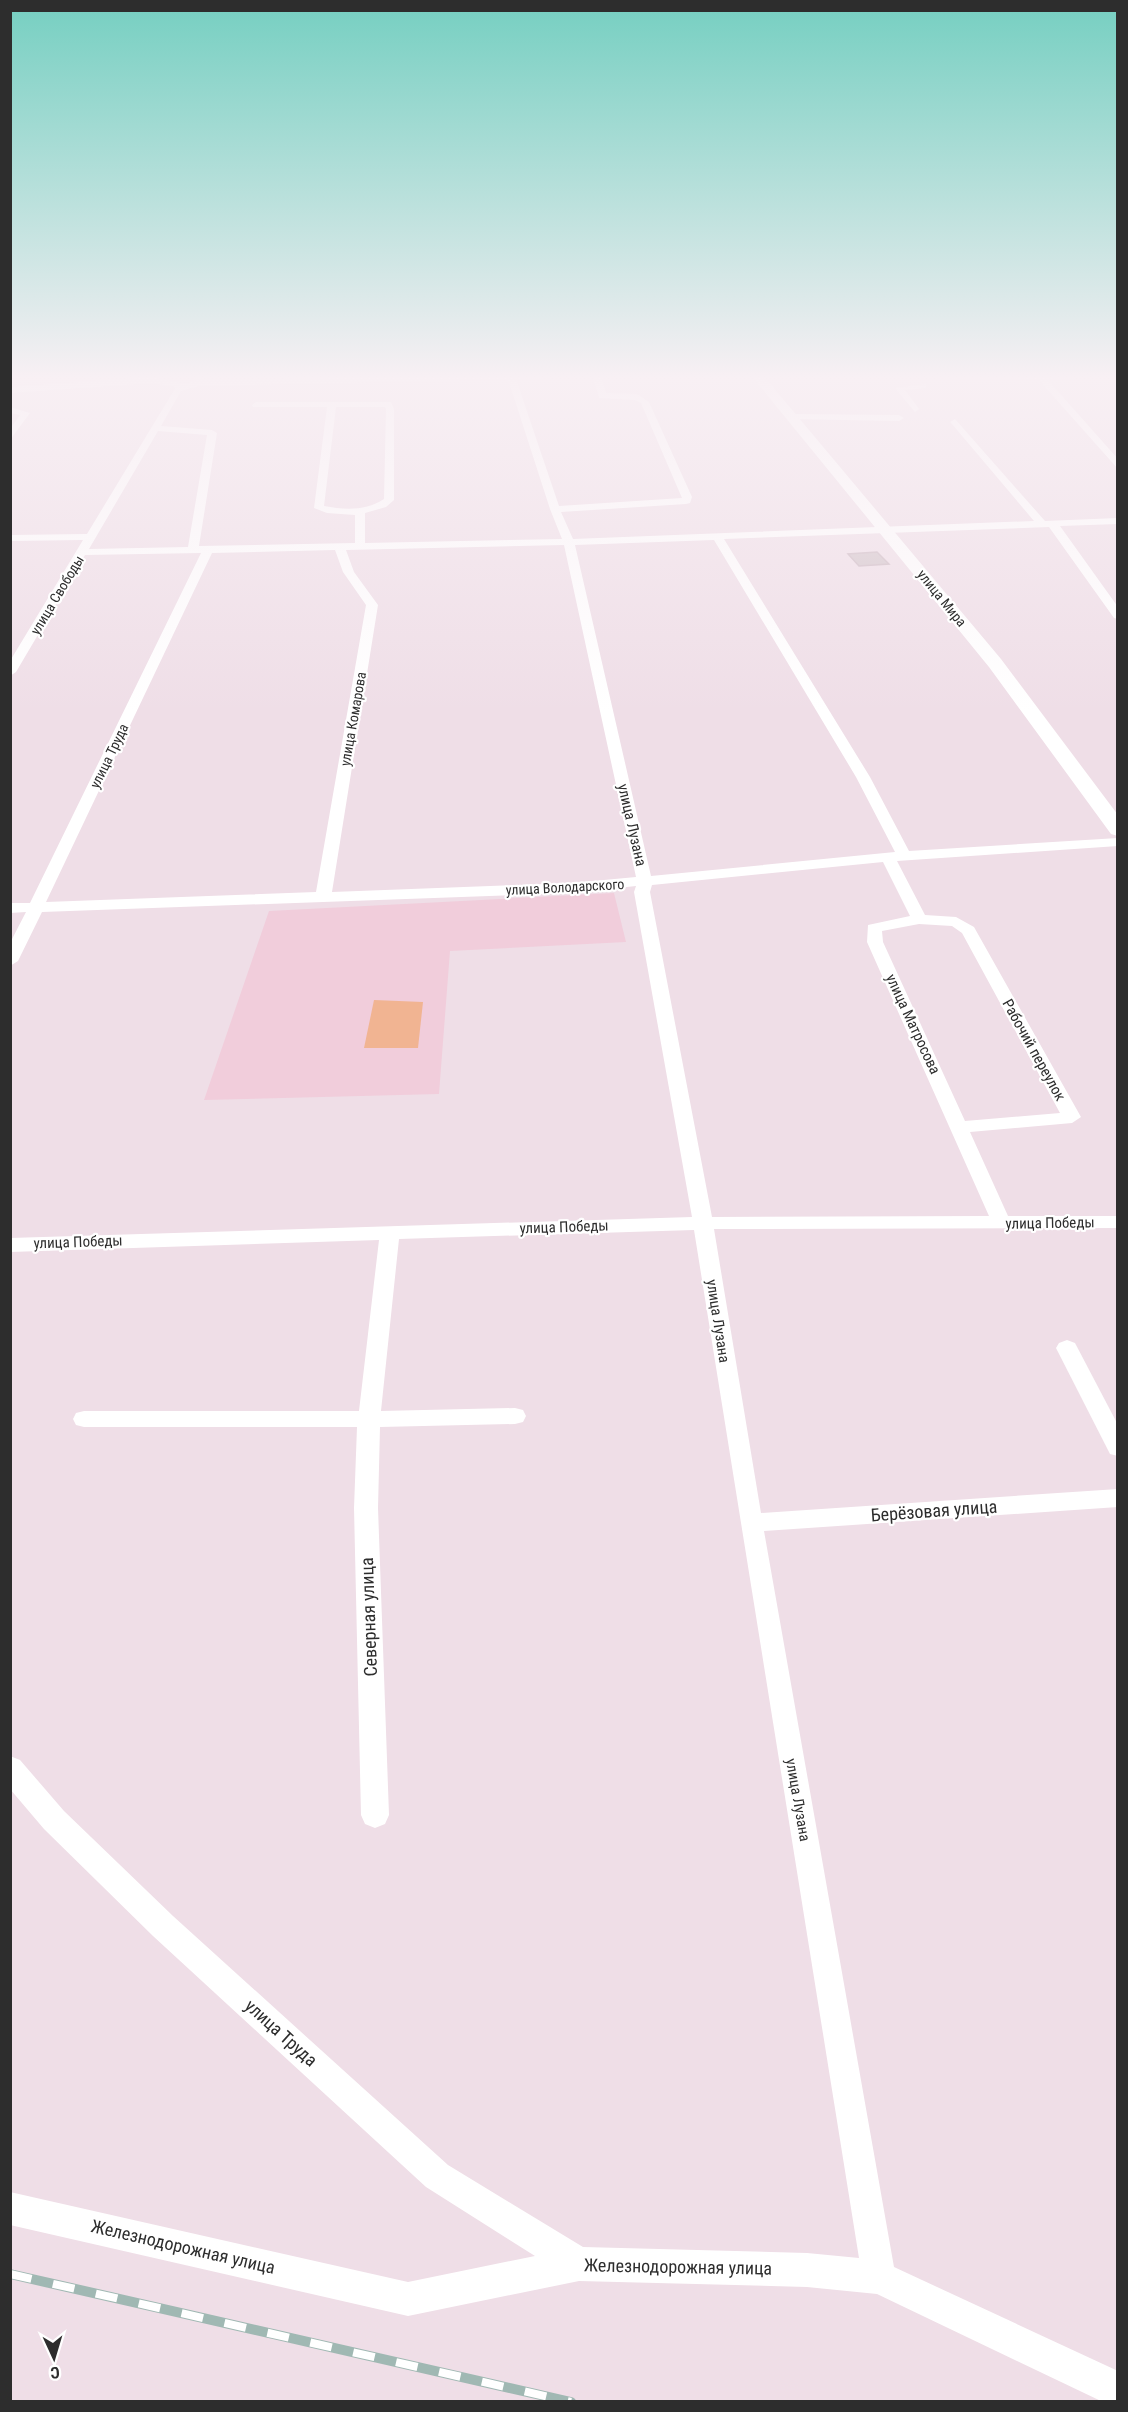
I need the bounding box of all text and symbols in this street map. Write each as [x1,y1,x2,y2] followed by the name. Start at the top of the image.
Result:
[27,553,87,637] street label: улица Свободы
[914,566,970,630] street label: улица Мира
[337,671,369,767] street label: улица Комарова
[87,721,131,791] street label: улица Труда
[614,782,650,868] street label: улица Лузана
[505,876,625,898] street label: улица Володарского
[882,971,944,1077] street label: улица Матросова
[999,996,1069,1104] street label: Рабочий переулок
[1005,1213,1095,1233] street label: улица Победы
[519,1216,609,1238] street label: улица Победы
[33,1231,123,1253] street label: улица Победы
[703,1278,733,1364] street label: улица Лузана
[870,1496,998,1525] street label: Берёзовая улица
[356,1557,381,1677] street label: Северная улица
[782,1757,814,1843] street label: улица Лузана
[241,1995,322,2070] street label: улица Труда
[89,2215,277,2278] street label: Железнодорожная улица
[584,2254,772,2279] street label: Железнодорожная улица
[24,2328,84,2388] north arrow
[50,2363,60,2382] text: С

